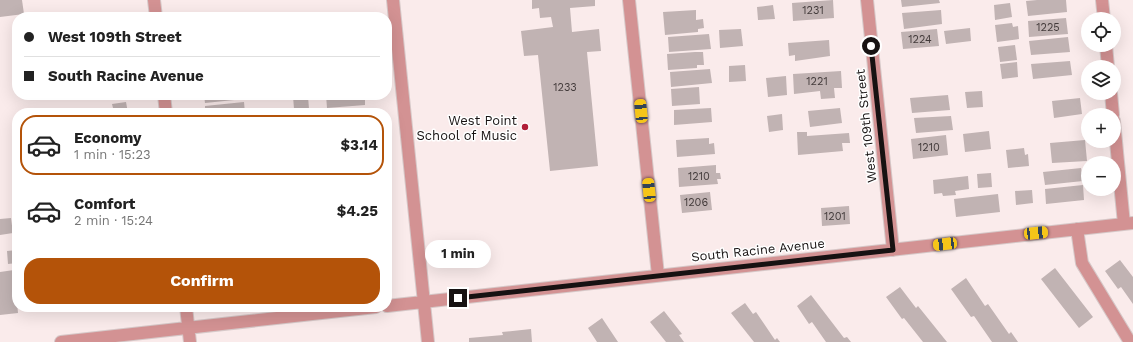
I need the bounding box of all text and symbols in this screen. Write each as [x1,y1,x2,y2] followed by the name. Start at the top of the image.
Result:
[802,4,824,17] house number: 1231
[1081,12,1121,196] map controls
[1081,12,1121,52] button: locate
[1036,21,1060,34] house number: 1225
[48,28,182,46] text: West 109th Street
[908,33,932,46] house number: 1224
[862,37,880,55] route start
[1081,60,1121,100] button: layers
[48,67,204,85] text: South Racine Avenue
[853,68,879,184] street label: West 109th Street
[806,75,828,88] house number: 1221
[553,81,577,94] house number: 1233
[634,98,648,124] car
[1081,108,1121,148] button: +
[416,113,518,143] place label: West Point School of Music
[520,122,530,132] marker: West Point School of Music
[26,127,62,163] icon: car
[74,129,141,147] text: Economy
[341,136,378,154] text: $3.14
[918,141,940,154] house number: 1210
[74,147,151,162] text: 1 min · 15:23
[1081,156,1121,196] button: −
[688,170,710,183] house number: 1210
[642,177,656,203] car
[26,193,62,229] icon: car
[74,195,135,213] text: Comfort
[684,196,708,209] house number: 1206
[337,202,378,220] text: $4.25
[824,210,846,223] house number: 1201
[74,213,153,228] text: 2 min · 15:24
[1023,226,1049,240] car
[690,236,826,264] street label: South Racine Avenue
[932,237,958,251] car
[425,240,491,268] callout: 1 min
[441,246,475,261] text: 1 min
[24,258,380,304] button: Confirm
[449,289,467,307] route end

